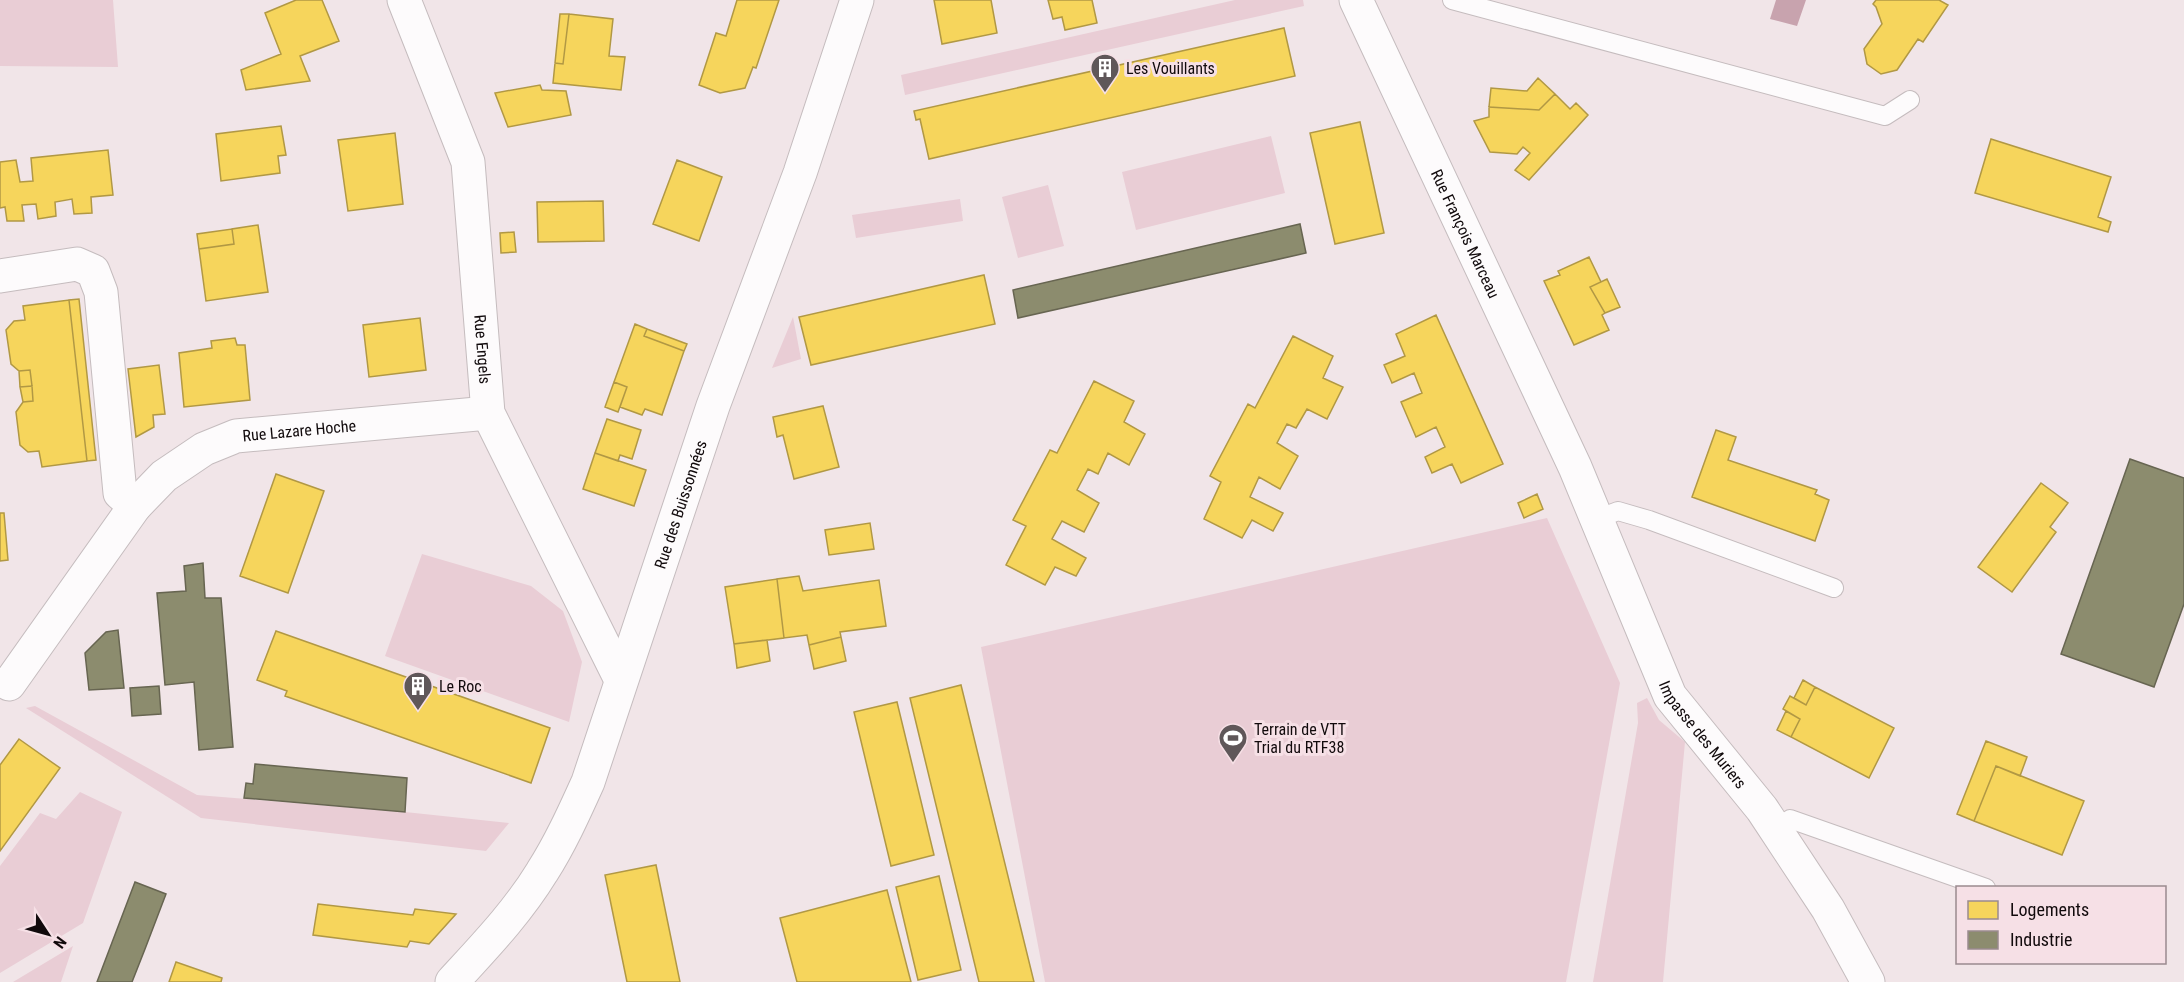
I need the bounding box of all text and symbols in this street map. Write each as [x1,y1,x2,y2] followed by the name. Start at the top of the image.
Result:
[1089,52,1121,94] building icon: Les Vouillants
[1126,59,1215,78] place label: Les Vouillants
[1427,167,1503,301] street label: Rue François Marceau
[470,314,495,385] street label: Rue Engels
[242,416,357,445] street label: Rue Lazare Hoche
[651,438,711,571] street label: Rue des Buissonnées
[402,670,434,712] building icon: Le Roc
[439,677,482,696] place label: Le Roc
[1655,678,1750,792] street label: Impasse des Muriers
[1254,720,1346,757] place label: Terrain de VTT Trial du RTF38
[1217,722,1249,764] sports icon: Terrain de VTT Trial du RTF38
[1956,886,2166,964] legend
[2010,899,2089,920] text: Logements
[18,904,78,964] north arrow
[2010,929,2072,950] text: Industrie
[49,933,70,952] text: N

